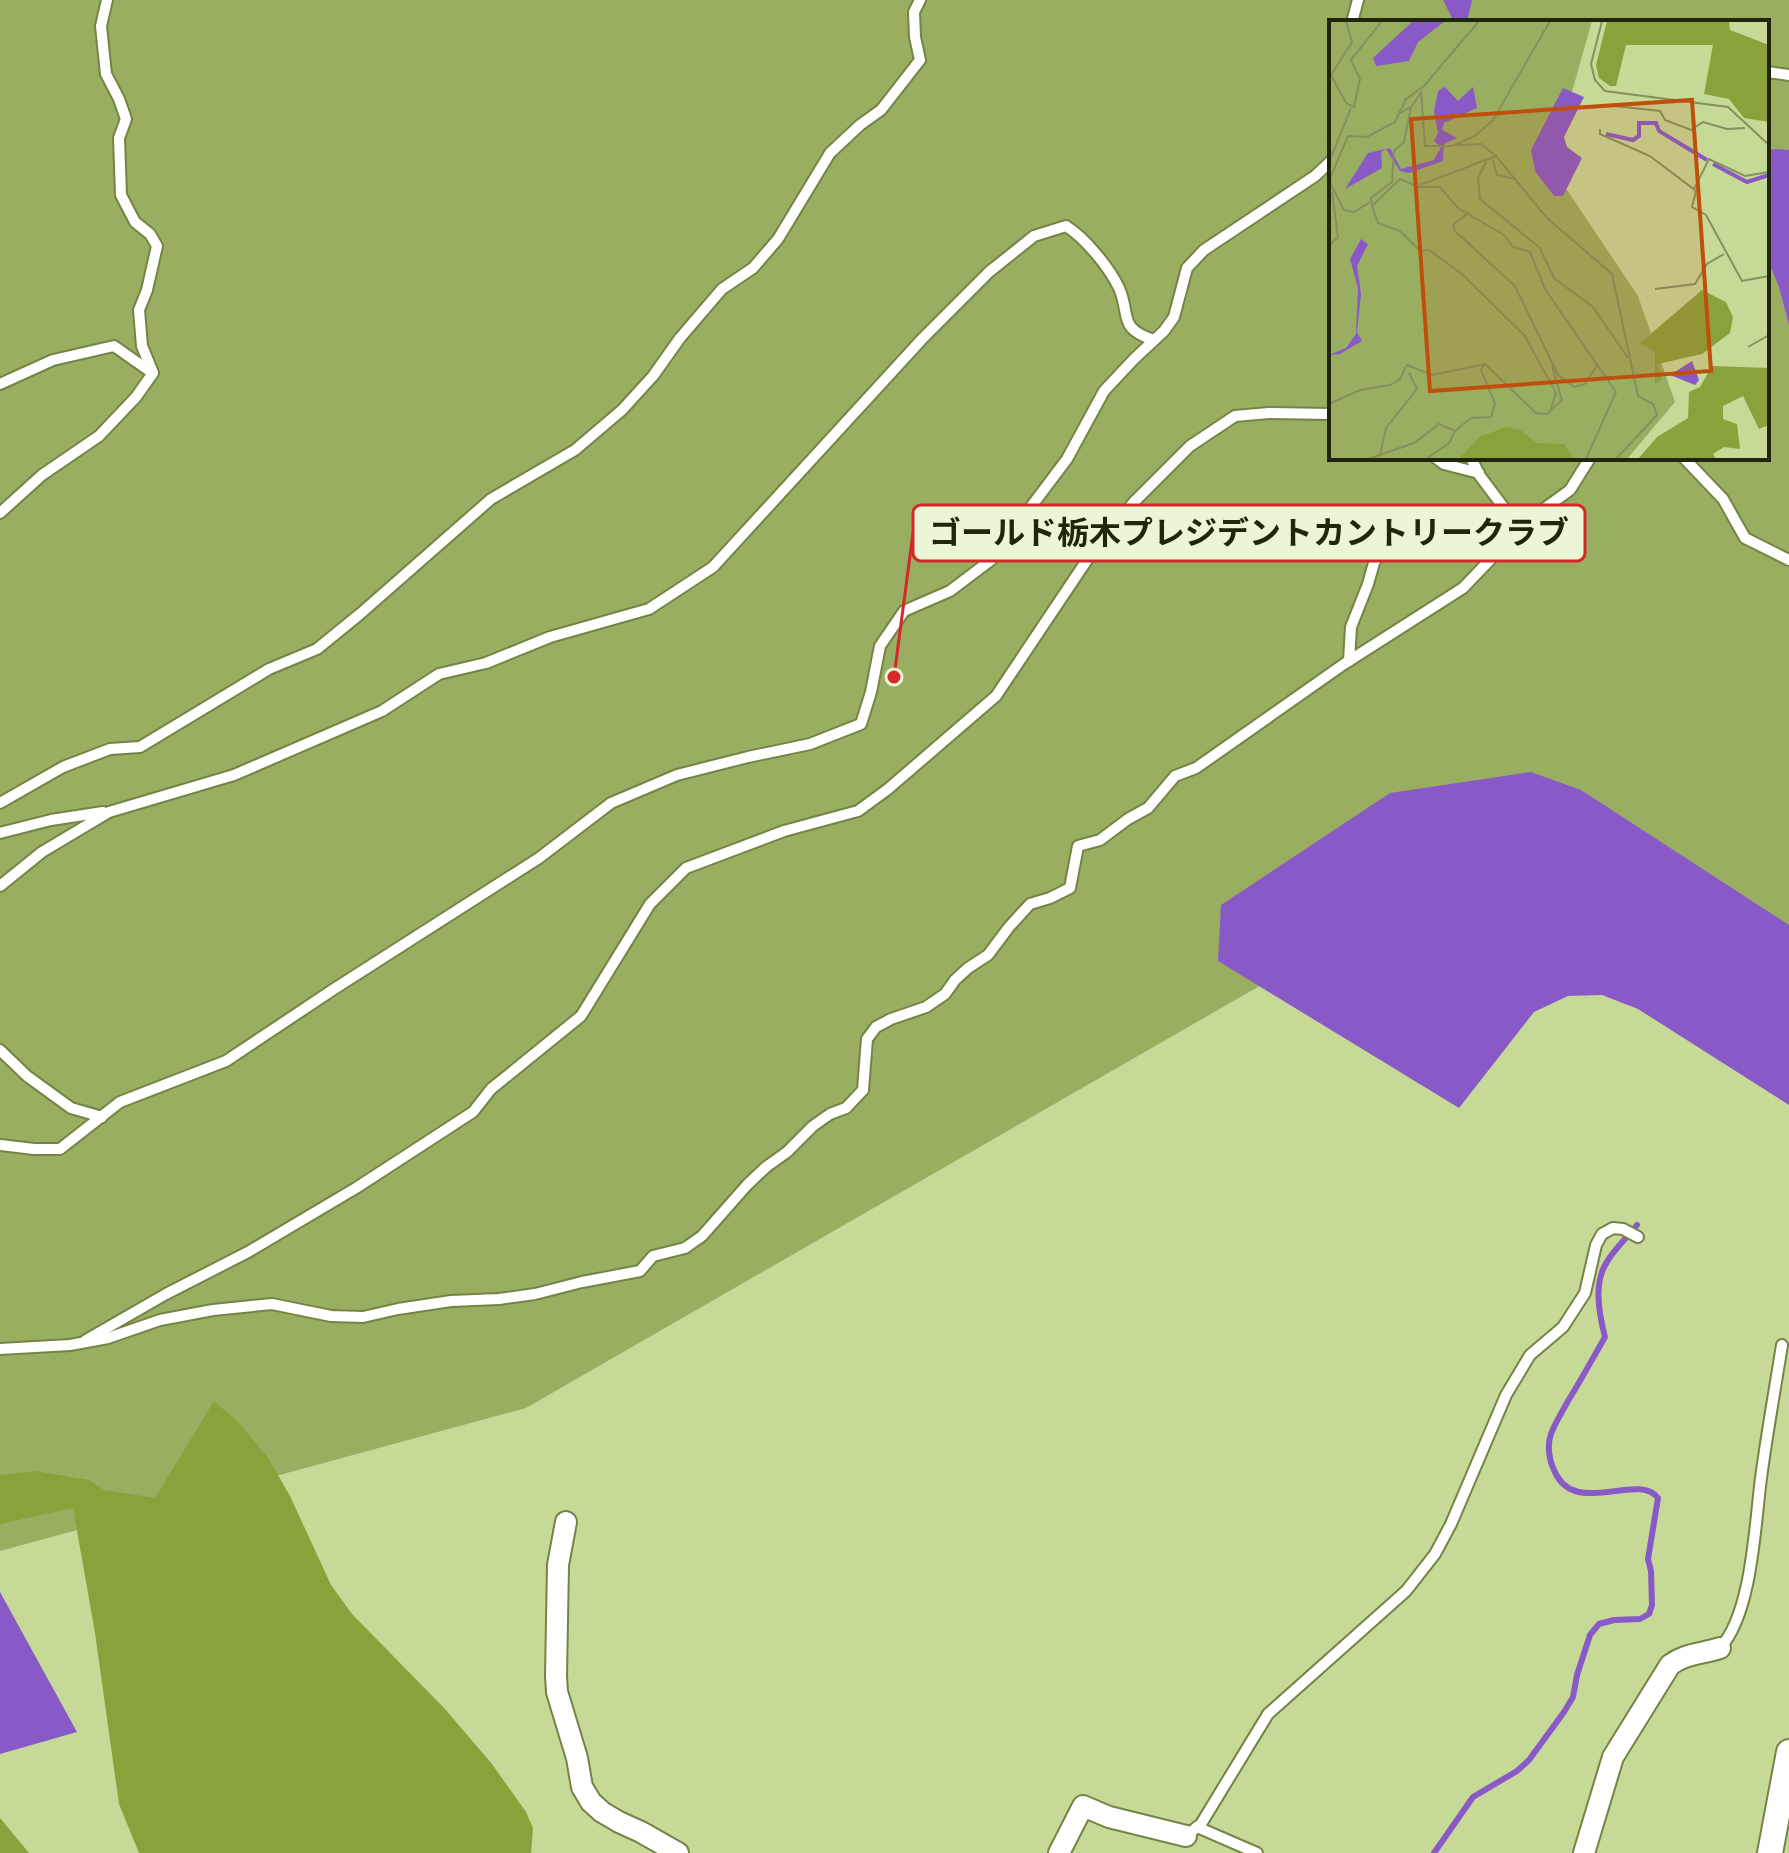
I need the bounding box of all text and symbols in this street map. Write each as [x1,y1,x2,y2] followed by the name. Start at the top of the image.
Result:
[1329,20,1769,460] inset map
[913,505,1585,561] callout: ゴールド栃木プレジデントカントリークラブ
[929,513,1569,553] text: ゴールド栃木プレジデントカントリークラブ

